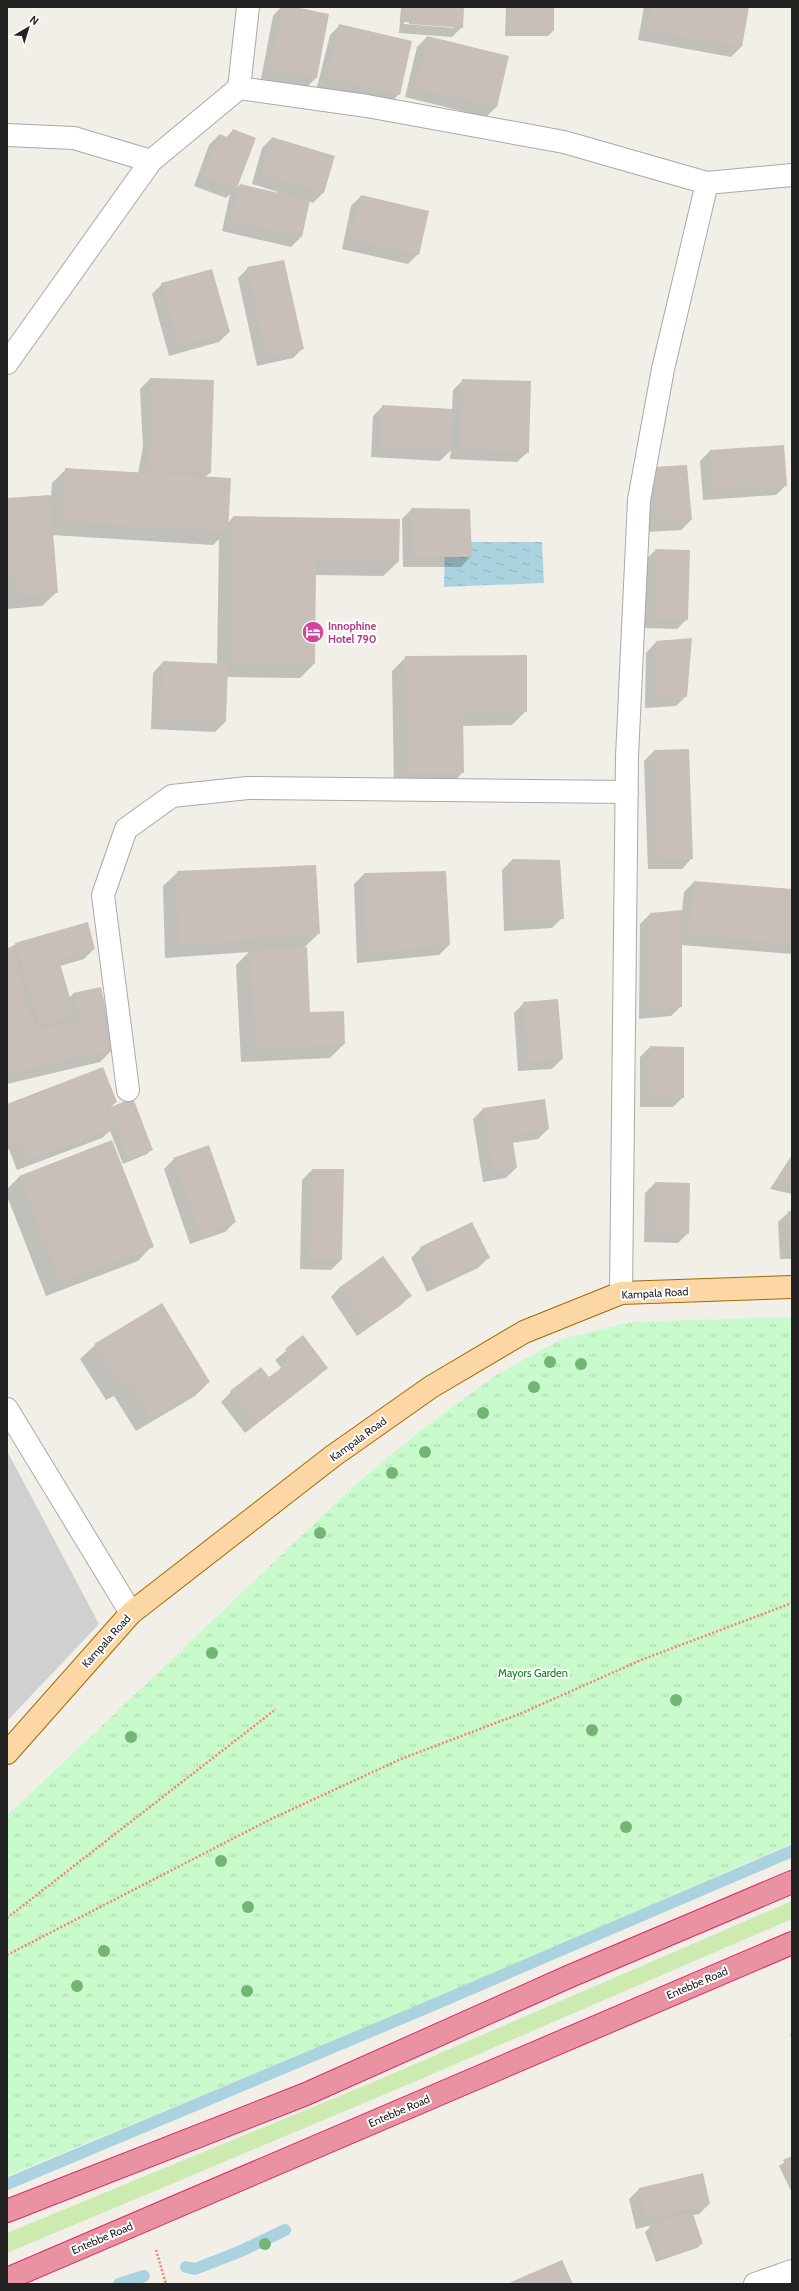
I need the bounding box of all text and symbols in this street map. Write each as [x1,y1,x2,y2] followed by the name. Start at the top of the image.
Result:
[8,8,48,48] north arrow
[27,12,42,28] text: N
[300,619,326,645] hotel icon: Innophine Hotel 790
[328,619,377,646] place label: Innophine Hotel 790
[621,1284,689,1302] street label: Kampala Road
[327,1414,389,1464] street label: Kampala Road
[78,1612,134,1670] street label: Kampala Road
[498,1666,568,1680] park label: Mayors Garden
[664,1964,730,2002] street label: Entebbe Road
[366,2092,432,2130] street label: Entebbe Road
[69,2219,135,2257] street label: Entebbe Road

